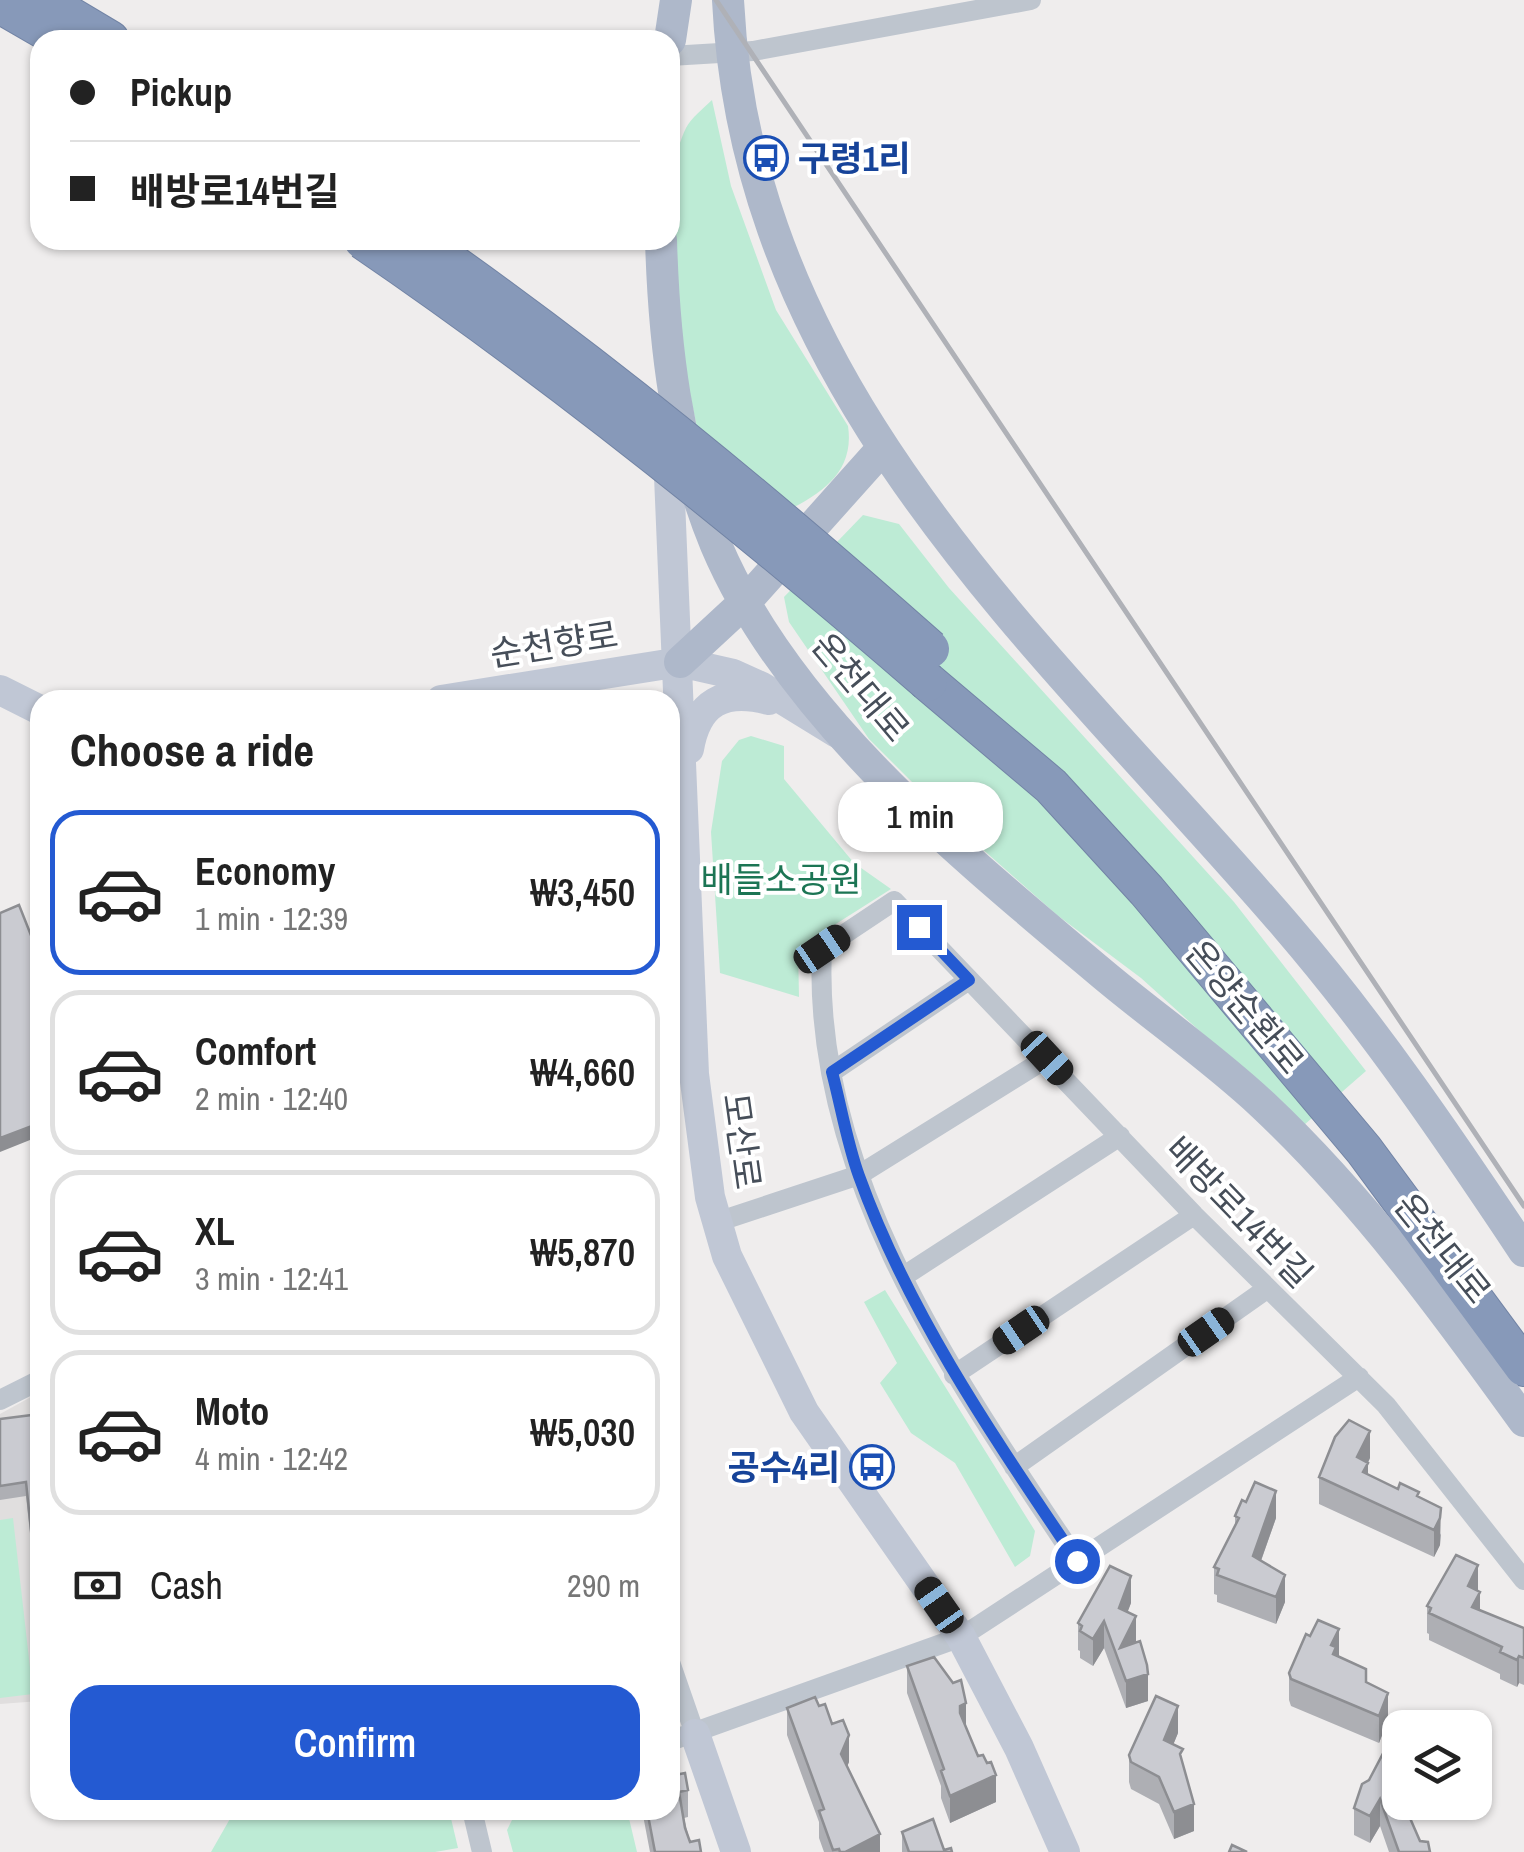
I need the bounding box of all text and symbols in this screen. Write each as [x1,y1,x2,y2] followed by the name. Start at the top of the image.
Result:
[130,67,232,118] text: Pickup
[743,135,789,181] bus stop icon: 구령1리
[798,135,911,182] place label: 구령1리
[130,166,339,217] text: 배방로14번길
[487,611,621,677] street label: 순천향로
[802,623,920,751] street label: 온천대로
[70,719,314,780] text: Choose a ride
[836,782,1002,852] callout: 1 min
[887,795,954,838] text: 1 min
[195,846,335,897] text: Economy
[75,848,165,938] icon: car
[700,856,862,903] park label: 배들소공원
[530,867,635,918] text: ₩3,450
[195,897,348,940] text: 1 min · 12:39
[897,905,942,950] route end
[789,920,855,978] car
[1175,930,1315,1084] street label: 온양순환로
[195,1026,316,1077] text: Comfort
[1016,1026,1078,1090] car
[75,1028,165,1118] icon: car
[530,1047,635,1098] text: ₩4,660
[195,1077,348,1120] text: 2 min · 12:40
[712,1090,772,1192] street label: 모산로
[1155,1126,1323,1298] street label: 배방로14번길
[1384,1183,1502,1313] street label: 온천대로
[195,1206,235,1257] text: XL
[75,1208,165,1298] icon: car
[530,1227,635,1278] text: ₩5,870
[195,1257,348,1300] text: 3 min · 12:41
[988,1301,1054,1359] car
[1173,1303,1239,1361] car
[195,1386,269,1437] text: Moto
[75,1388,165,1478] icon: car
[530,1407,635,1458] text: ₩5,030
[195,1437,348,1480] text: 4 min · 12:42
[727,1444,840,1491] place label: 공수4리
[849,1444,895,1490] bus stop icon: 공수4리
[1055,1539,1100,1584] route start
[70,1558,125,1613] icon: cash
[150,1560,223,1611] text: Cash
[567,1564,640,1607] text: 290 m
[910,1572,968,1638] car
[70,1685,640,1800] button: Confirm
[1382,1710,1492,1820] map controls
[1382,1710,1492,1820] button: layers

